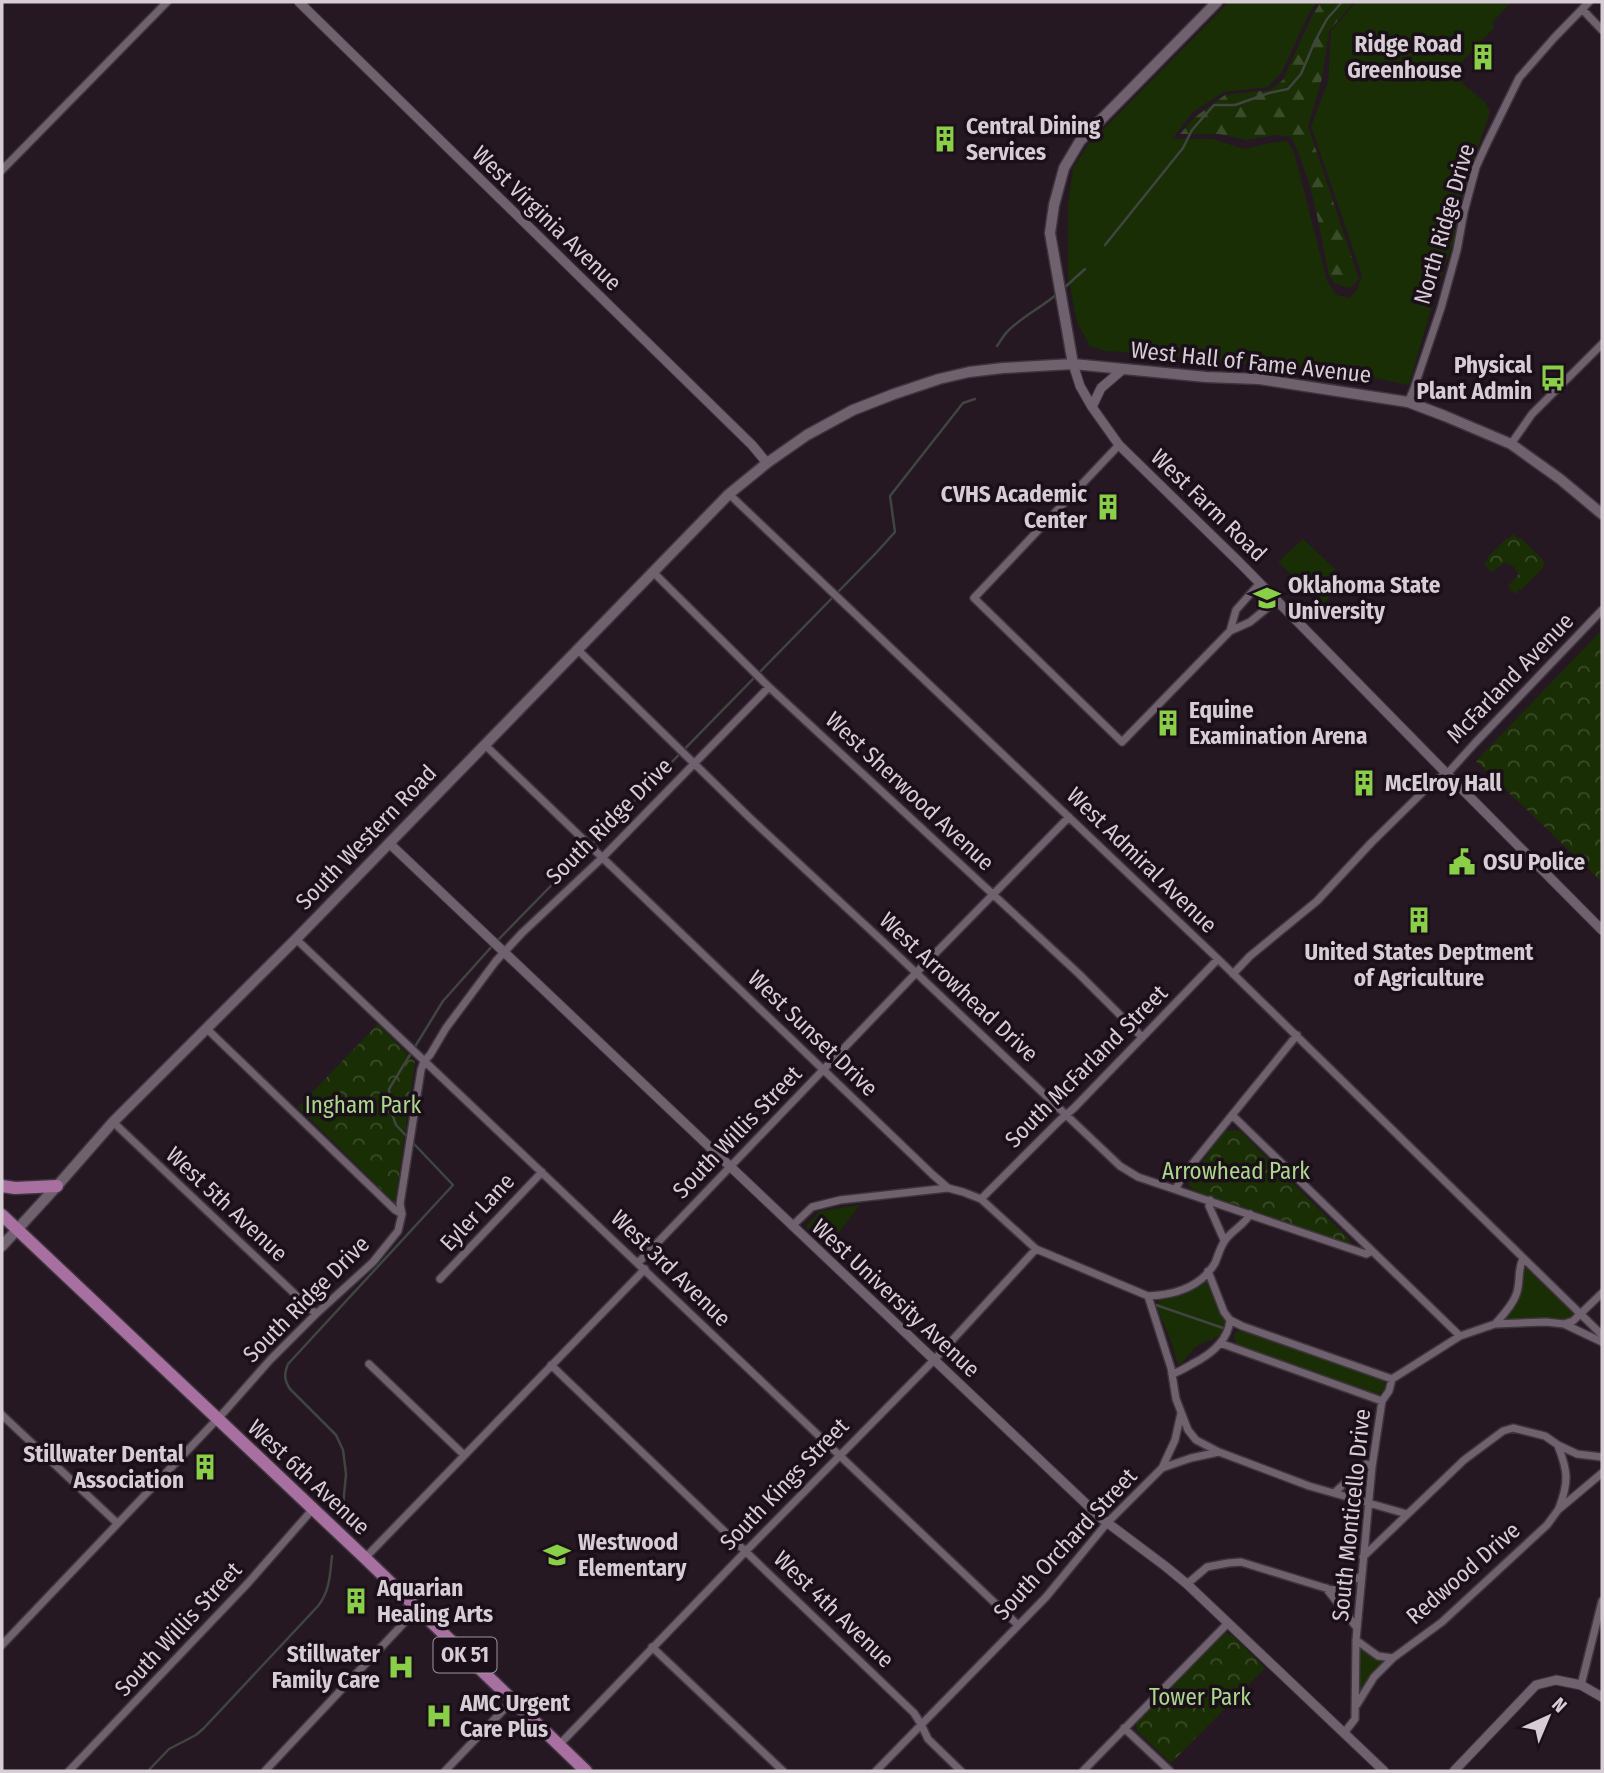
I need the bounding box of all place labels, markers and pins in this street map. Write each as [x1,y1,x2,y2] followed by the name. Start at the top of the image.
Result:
[1347,30,1462,84] place label: Ridge Road Greenhouse
[1468,42,1498,72] building icon: Ridge Road Greenhouse
[966,112,1101,166] place label: Central Dining Services
[930,124,960,154] building icon: Central Dining Services
[1417,351,1533,405] place label: Physical Plant Admin
[1538,363,1568,393] bus stop icon: Physical Plant Admin
[941,480,1088,534] place label: CVHS Academic Center
[1093,492,1123,522] building icon: CVHS Academic Center
[1288,571,1441,625] place label: Oklahoma State University
[1252,583,1282,613] school or university icon: Oklahoma State University
[1189,696,1367,750] place label: Equine Examination Arena
[1153,708,1183,738] building icon: Equine Examination Arena
[1349,768,1379,798] building icon: McElroy Hall
[1385,769,1502,797] place label: McElroy Hall
[1447,847,1477,877] public building icon: OSU Police
[1483,848,1586,876] place label: OSU Police
[1404,905,1434,935] building icon: United States Deptment of Agriculture
[1305,938,1534,992] place label: United States Deptment of Agriculture
[23,1440,185,1494] place label: Stillwater Dental Association
[190,1452,220,1482] building icon: Stillwater Dental Association
[578,1528,687,1582] place label: Westwood Elementary
[542,1540,572,1570] school or university icon: Westwood Elementary
[376,1574,493,1628] place label: Aquarian Healing Arts
[341,1586,371,1616] building icon: Aquarian Healing Arts
[272,1640,381,1694] place label: Stillwater Family Care
[386,1652,416,1682] hospital icon: Stillwater Family Care
[459,1689,571,1743] place label: AMC Urgent Care Plus
[424,1701,454,1731] hospital icon: AMC Urgent Care Plus

